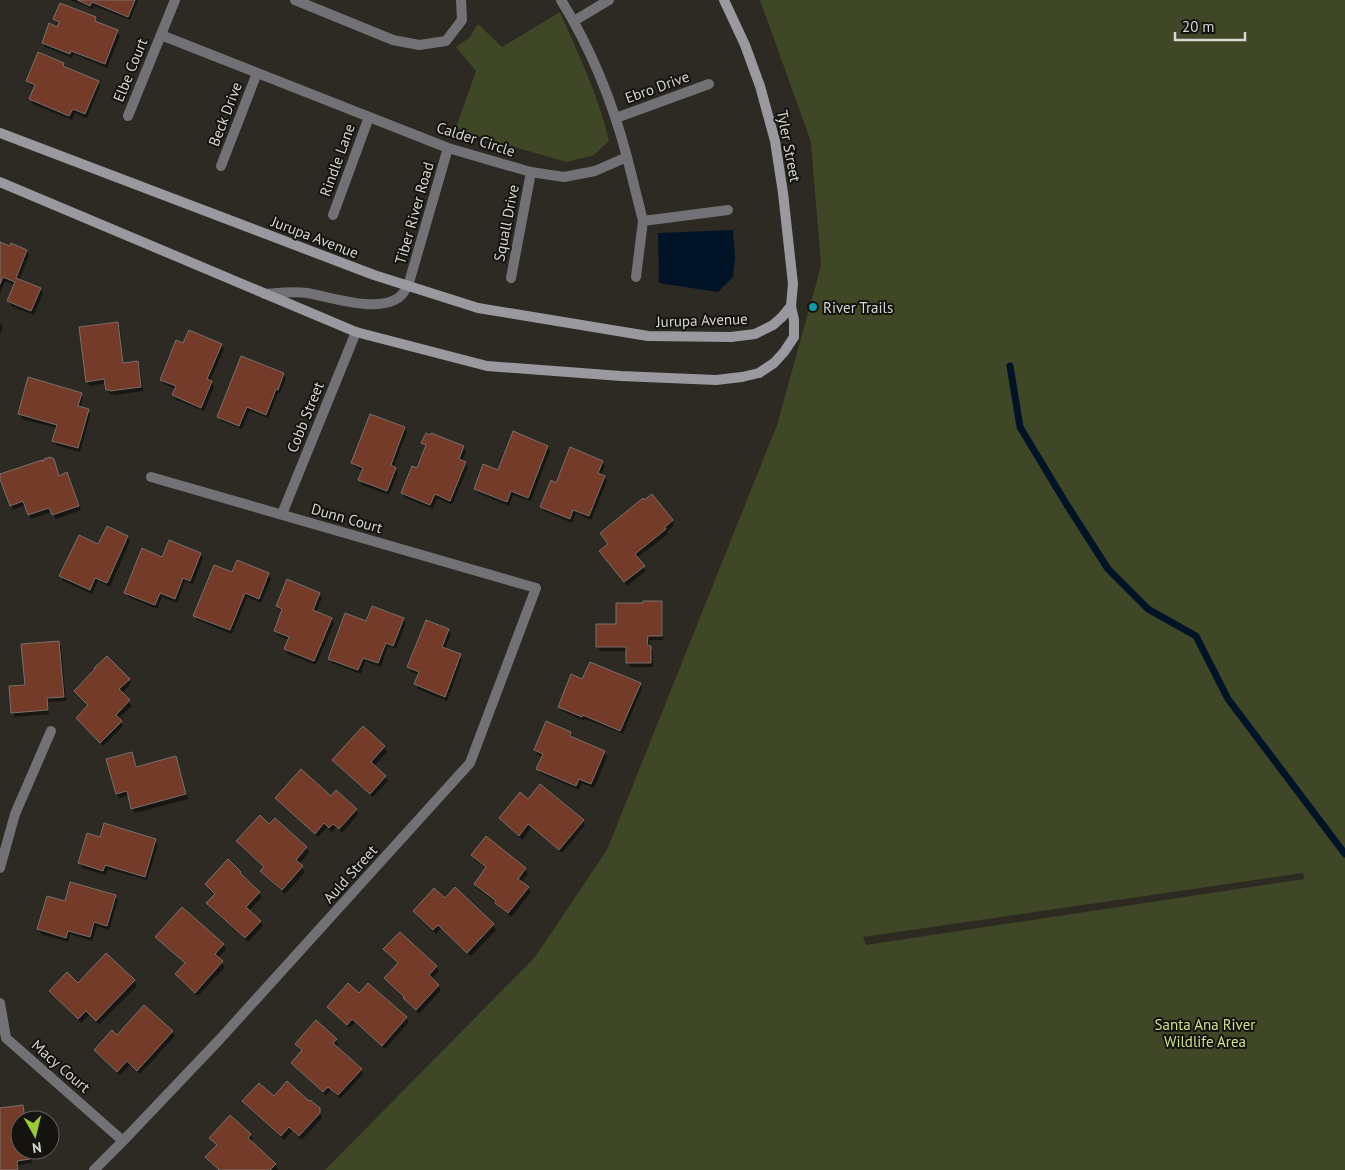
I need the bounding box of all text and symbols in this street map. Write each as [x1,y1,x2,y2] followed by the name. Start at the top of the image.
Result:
[1175,10,1245,42] scale bar
[1182,17,1215,36] text: 20 m
[109,35,151,105] street label: Elbe Court
[622,67,692,107] street label: Ebro Drive
[204,79,246,149] street label: Beck Drive
[773,108,805,184] street label: Tyler Street
[434,117,518,161] street label: Calder Circle
[315,121,359,199] street label: Rindle Lane
[390,160,438,266] street label: Tiber River Road
[489,183,523,263] street label: Squall Drive
[268,211,361,262] street label: Jurupa Avenue
[823,298,893,317] place label: River Trails
[807,301,819,313] marker: River Trails
[655,309,748,331] street label: Jurupa Avenue
[282,379,328,455] street label: Cobb Street
[309,499,385,537] street label: Dunn Court
[319,841,381,907] street label: Auld Street
[1155,1015,1255,1051] park label: Santa Ana River Wildlife Area
[28,1035,94,1097] street label: Macy Court
[10,1110,60,1160] north arrow
[31,1138,43,1157] text: N

